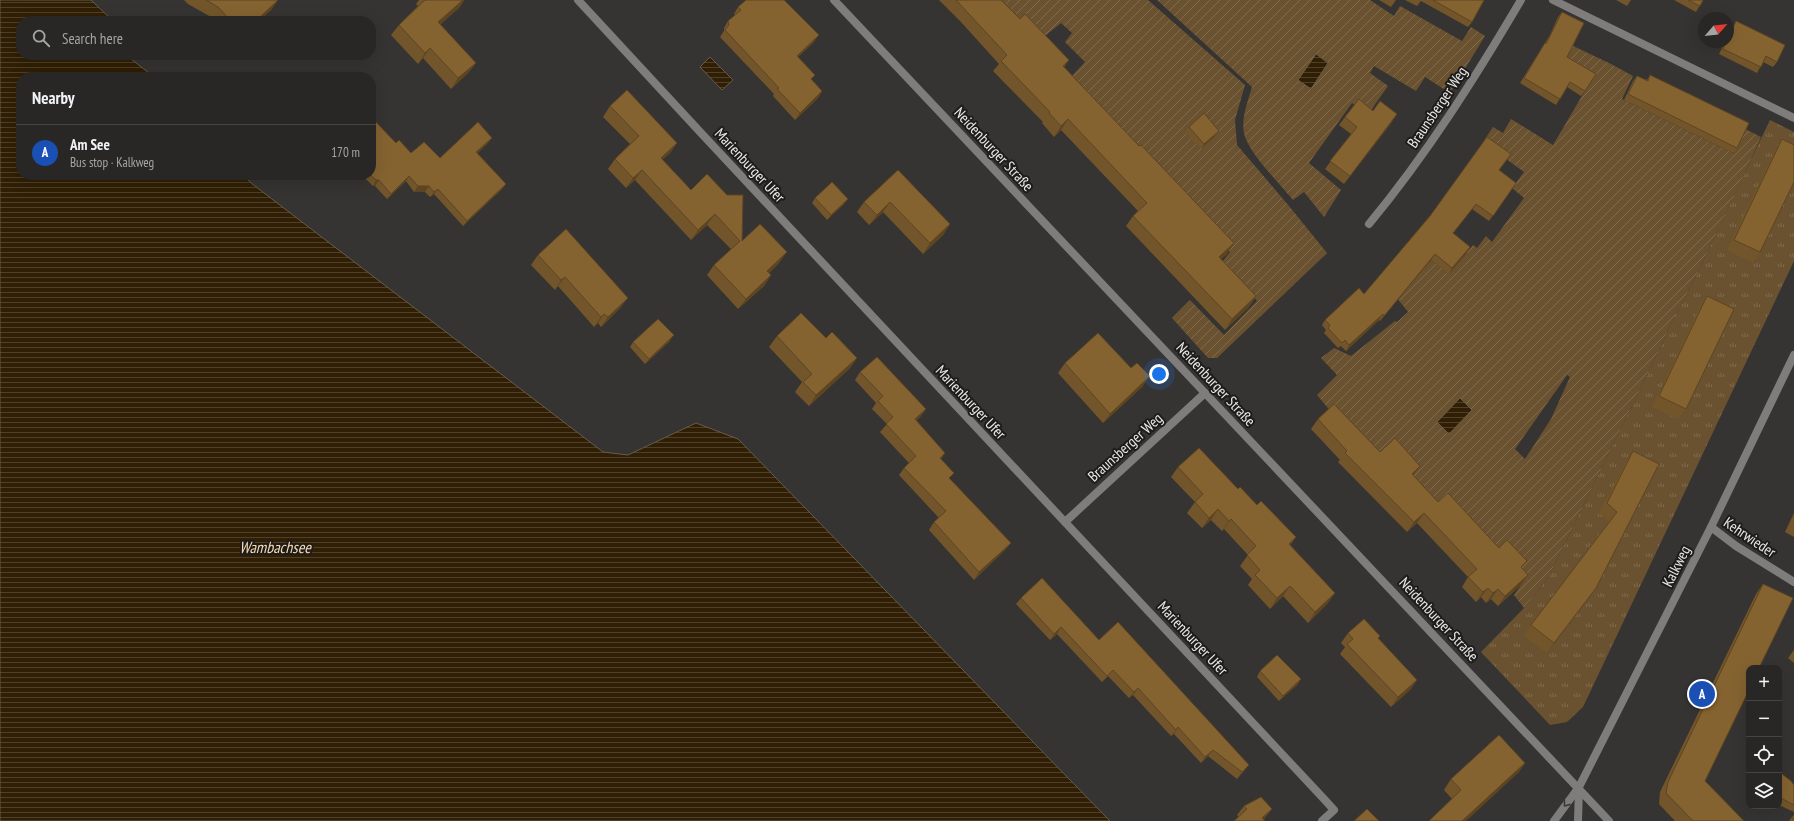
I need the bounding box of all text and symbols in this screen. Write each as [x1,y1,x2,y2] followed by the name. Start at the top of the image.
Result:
[1698,12,1734,48] north arrow
[16,16,376,60] search box
[30,27,52,49] icon: search
[62,29,123,48] text: Search here
[1403,63,1471,151] street label: Braunsberger Weg
[32,87,75,109] text: Nearby
[950,103,1038,195] street label: Neidenburger Straße
[711,124,790,207] street label: Marienburger Ufer
[70,135,110,154] text: Am See
[42,144,48,161] text: A
[331,144,360,161] text: 170 m
[70,154,154,171] text: Bus stop · Kalkweg
[1172,338,1260,430] street label: Neidenburger Straße
[932,361,1011,444] street label: Marienburger Ufer
[1149,364,1169,384] your location
[1084,408,1166,486] street label: Braunsberger Weg
[1720,513,1780,562] street label: Kehrwieder
[239,537,312,557] water label: Wambachsee
[1658,542,1694,590] street label: Kalkweg
[1395,573,1483,665] street label: Neidenburger Straße
[1154,597,1233,680] street label: Marienburger Ufer
[1746,665,1782,809] map controls
[1746,665,1782,701] button: +
[1689,679,1715,709] pin: A
[1746,701,1782,737] button: −
[1746,737,1782,773] button: locate
[1746,773,1782,809] button: layers
[1563,800,1571,807] one-way arrow

